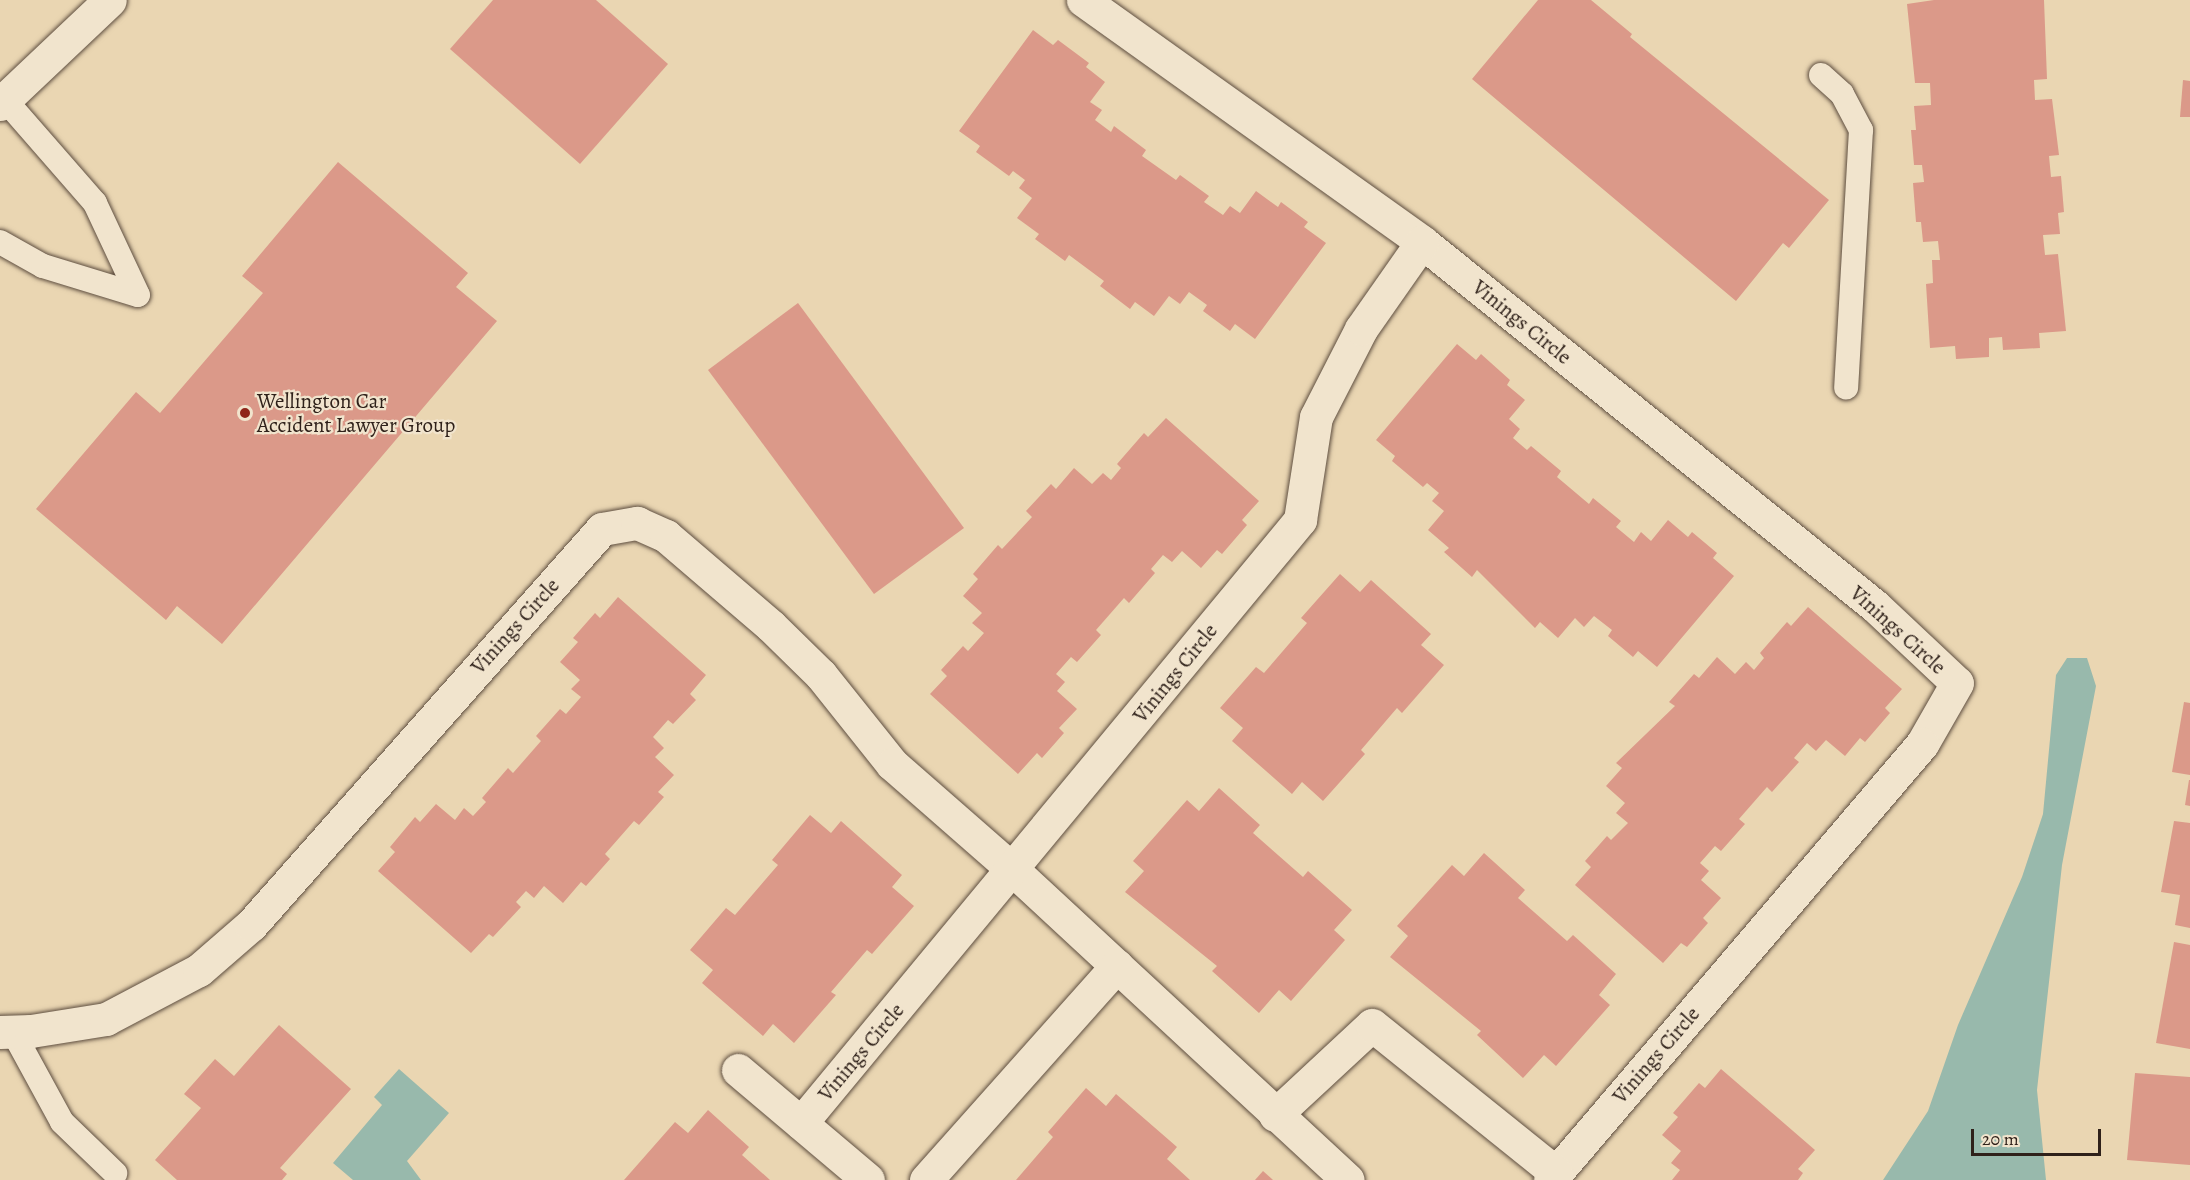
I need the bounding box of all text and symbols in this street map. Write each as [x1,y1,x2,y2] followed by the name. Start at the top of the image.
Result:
[1467,274,1577,370] street label: Vinings Circle
[257,388,455,438] place label: Wellington Car Accident Lawyer Group
[238,406,252,420] marker: Wellington Car Accident Lawyer Group
[466,573,564,679] street label: Vinings Circle
[1845,581,1951,679] street label: Vinings Circle
[1127,618,1223,728] street label: Vinings Circle
[813,998,909,1106] street label: Vinings Circle
[1607,1002,1705,1108] street label: Vinings Circle
[1974,1117,2104,1155] scale bar
[1982,1127,2019,1151] text: 20 m

